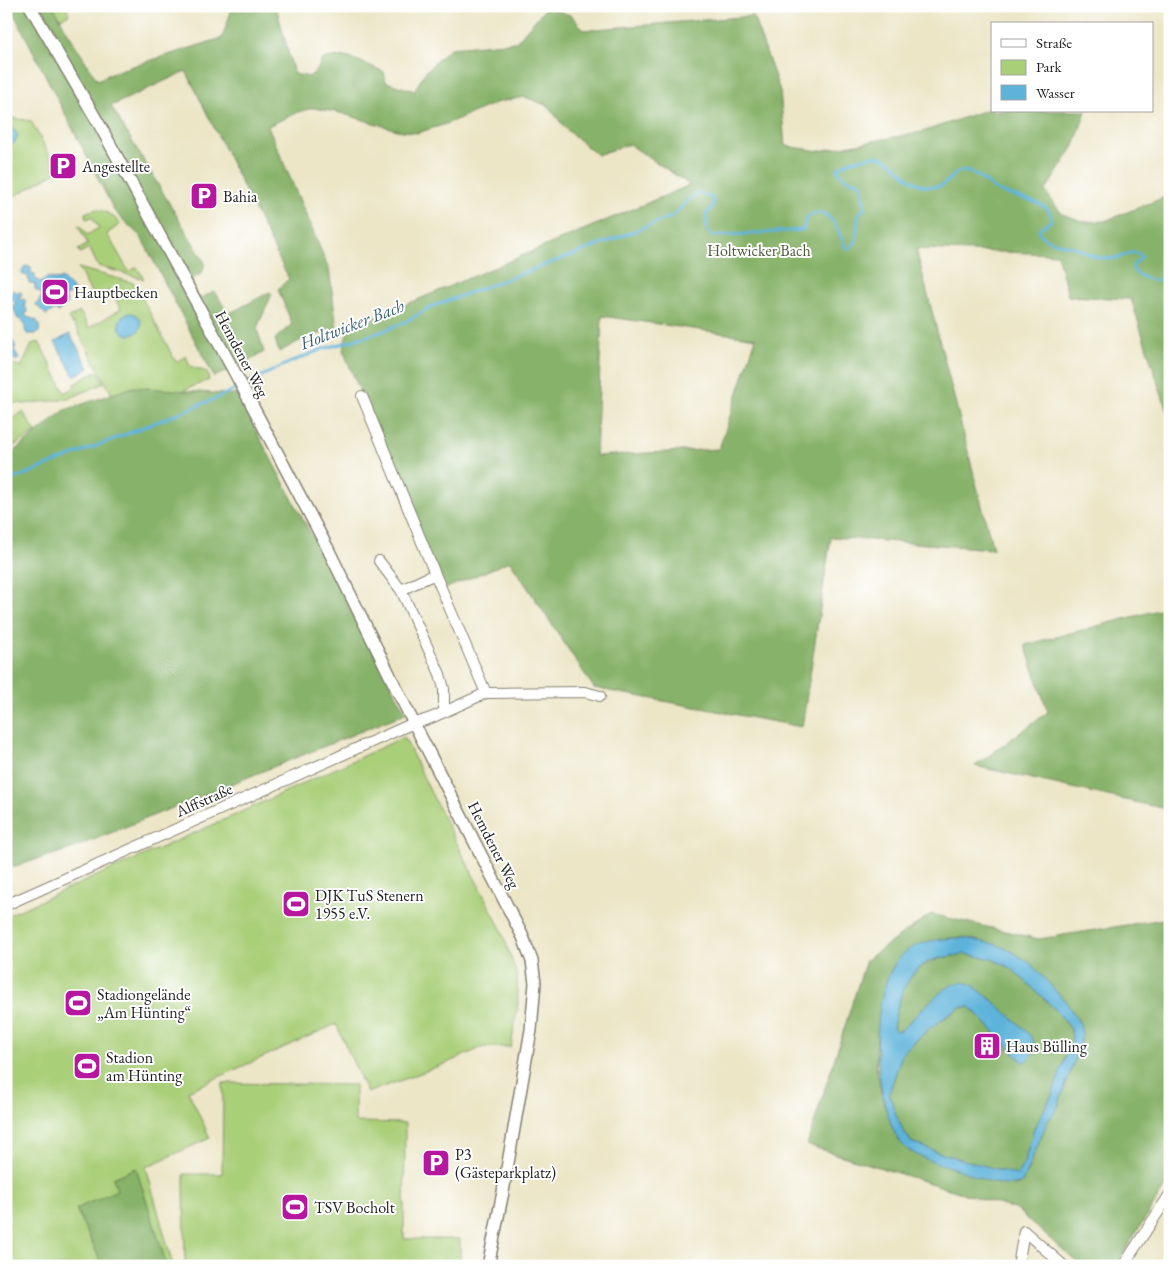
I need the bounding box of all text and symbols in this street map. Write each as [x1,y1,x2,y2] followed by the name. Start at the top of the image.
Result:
[991,22,1154,112] legend
[1036,33,1072,52] text: Straße
[1036,57,1063,76] text: Park
[1036,83,1075,102] text: Wasser
[48,151,78,181] parking icon: Angestellte
[81,156,150,177] place label: Angestellte
[189,181,219,211] parking icon: Bahia
[223,186,258,207] place label: Bahia
[707,240,811,261] park label: Holtwicker Bach
[40,277,70,307] sports icon: Hauptbecken
[74,282,159,303] place label: Hauptbecken
[296,294,408,355] water label: Holtwicker Bach
[210,307,274,402] street label: Hemdener Weg
[171,778,236,822] street label: Alffstraße
[463,798,525,893] street label: Hemdener Weg
[315,885,424,924] place label: DJK TuS Stenern 1955 e.V.
[281,889,311,919] sports icon: DJK TuS Stenern 1955 e.V.
[97,984,192,1023] place label: Stadiongelände „Am Hünting“
[63,988,93,1018] sports icon: Stadiongelände „Am Hünting“
[972,1031,1002,1061] building icon: Haus Bülling
[1006,1036,1088,1057] place label: Haus Bülling
[106,1047,183,1086] place label: Stadion am Hünting
[72,1051,102,1081] sports icon: Stadion am Hünting
[455,1144,556,1183] place label: P3 (Gästeparkplatz)
[421,1148,451,1178] parking icon: P3 (Gästeparkplatz)
[280,1192,310,1222] sports icon: TSV Bocholt
[314,1197,395,1218] place label: TSV Bocholt

